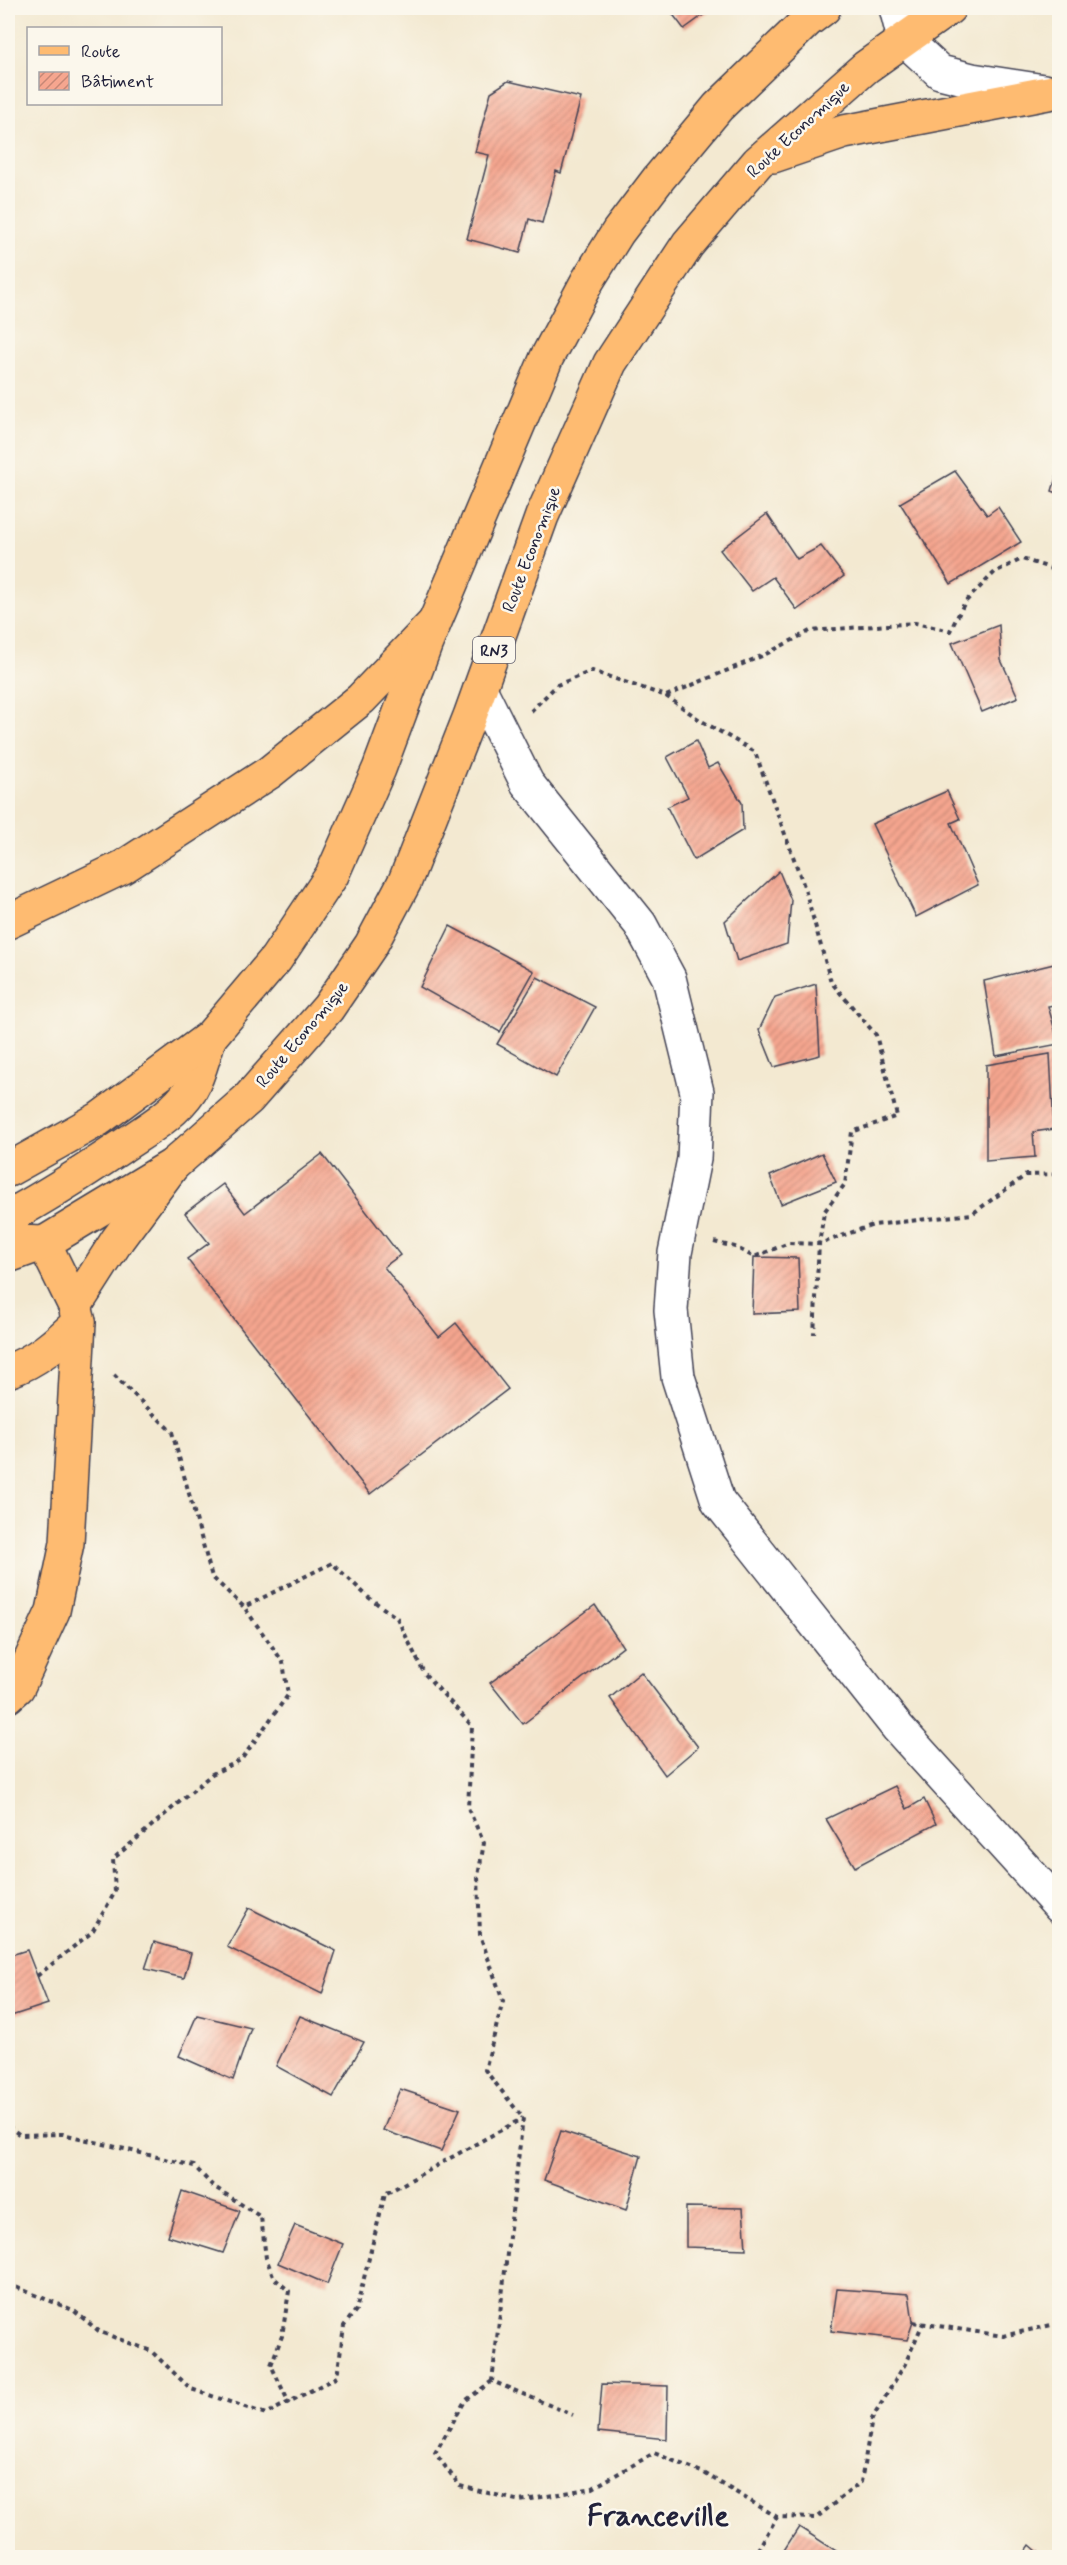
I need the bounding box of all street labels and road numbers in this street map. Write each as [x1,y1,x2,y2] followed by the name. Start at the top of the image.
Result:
[742,76,855,184] street label: Route Economique
[497,483,567,616] street label: Route Economique
[473,637,515,663] road number: RN3
[251,976,355,1093] street label: Route Economique

